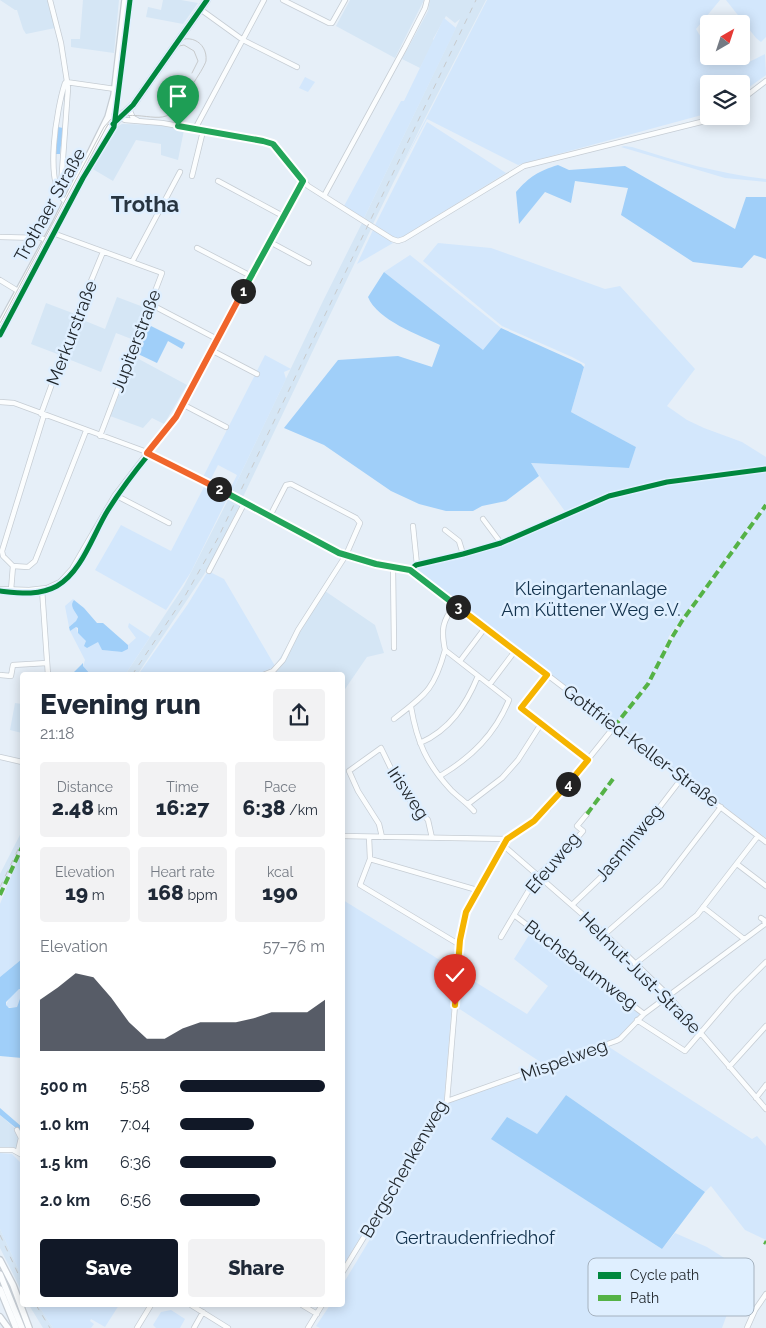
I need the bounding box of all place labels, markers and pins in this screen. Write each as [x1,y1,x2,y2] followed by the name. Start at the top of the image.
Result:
[157,75,199,126] pin
[230,278,256,304] pin: 1
[206,476,232,502] pin: 2
[446,594,470,620] pin: 3
[556,772,580,796] pin: 4
[434,954,476,1005] pin

